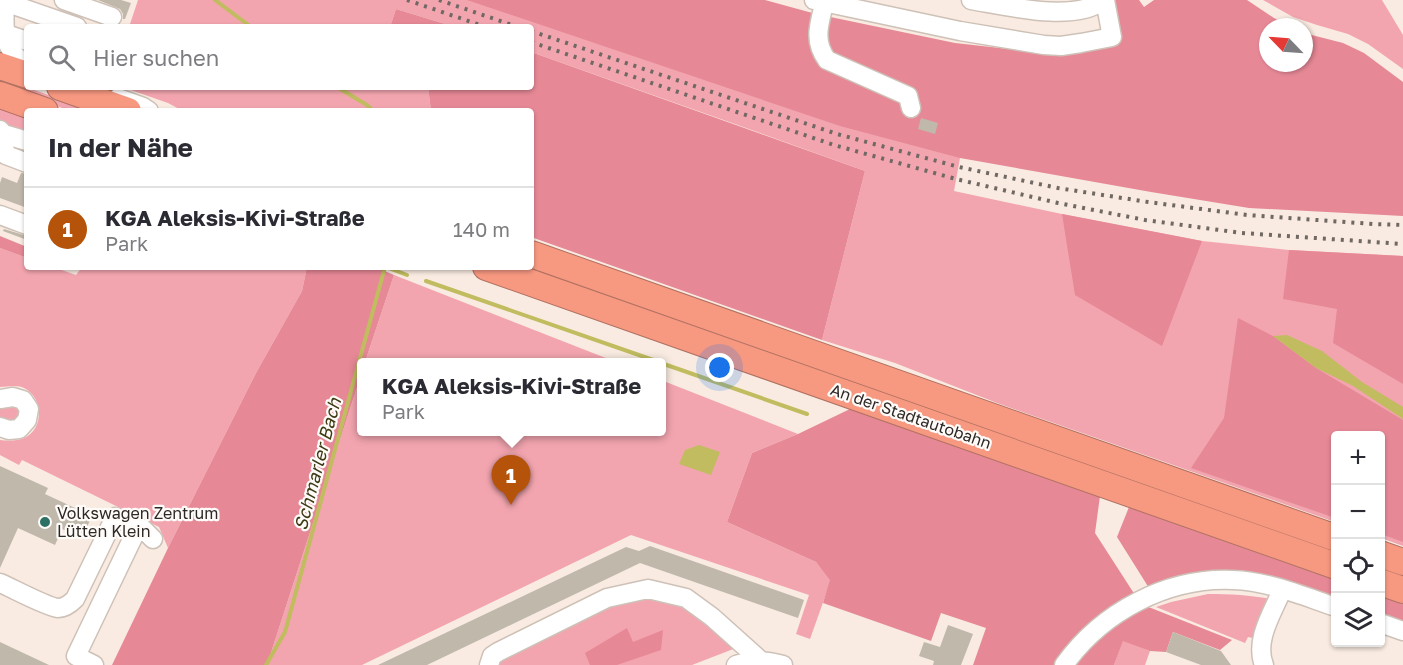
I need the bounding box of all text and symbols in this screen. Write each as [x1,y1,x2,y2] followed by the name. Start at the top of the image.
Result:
[1259,18,1313,72] north arrow
[24,24,534,90] search box
[45,41,78,74] icon: search
[93,44,219,71] text: Hier suchen
[48,132,193,163] text: In der Nähe
[105,204,365,231] text: KGA Aleksis-Kivi-Straße
[62,217,73,241] text: 1
[453,217,510,241] text: 140 m
[105,231,148,255] text: Park
[705,353,734,382] your location
[357,358,666,436] popup
[382,372,641,399] text: KGA Aleksis-Kivi-Straße
[828,379,994,453] street label: An der Stadtautobahn
[289,394,345,533] water label: Schmarler Bach
[382,399,425,423] text: Park
[1331,431,1385,647] map controls
[1331,431,1385,485] button: +
[492,456,530,505] pin: 1
[1331,485,1385,539] button: −
[57,503,218,541] place label: Volkswagen Zentrum Lütten Klein
[38,515,52,529] marker: Volkswagen Zentrum Lütten Klein
[1331,539,1385,593] button: locate
[1331,593,1385,647] button: layers

